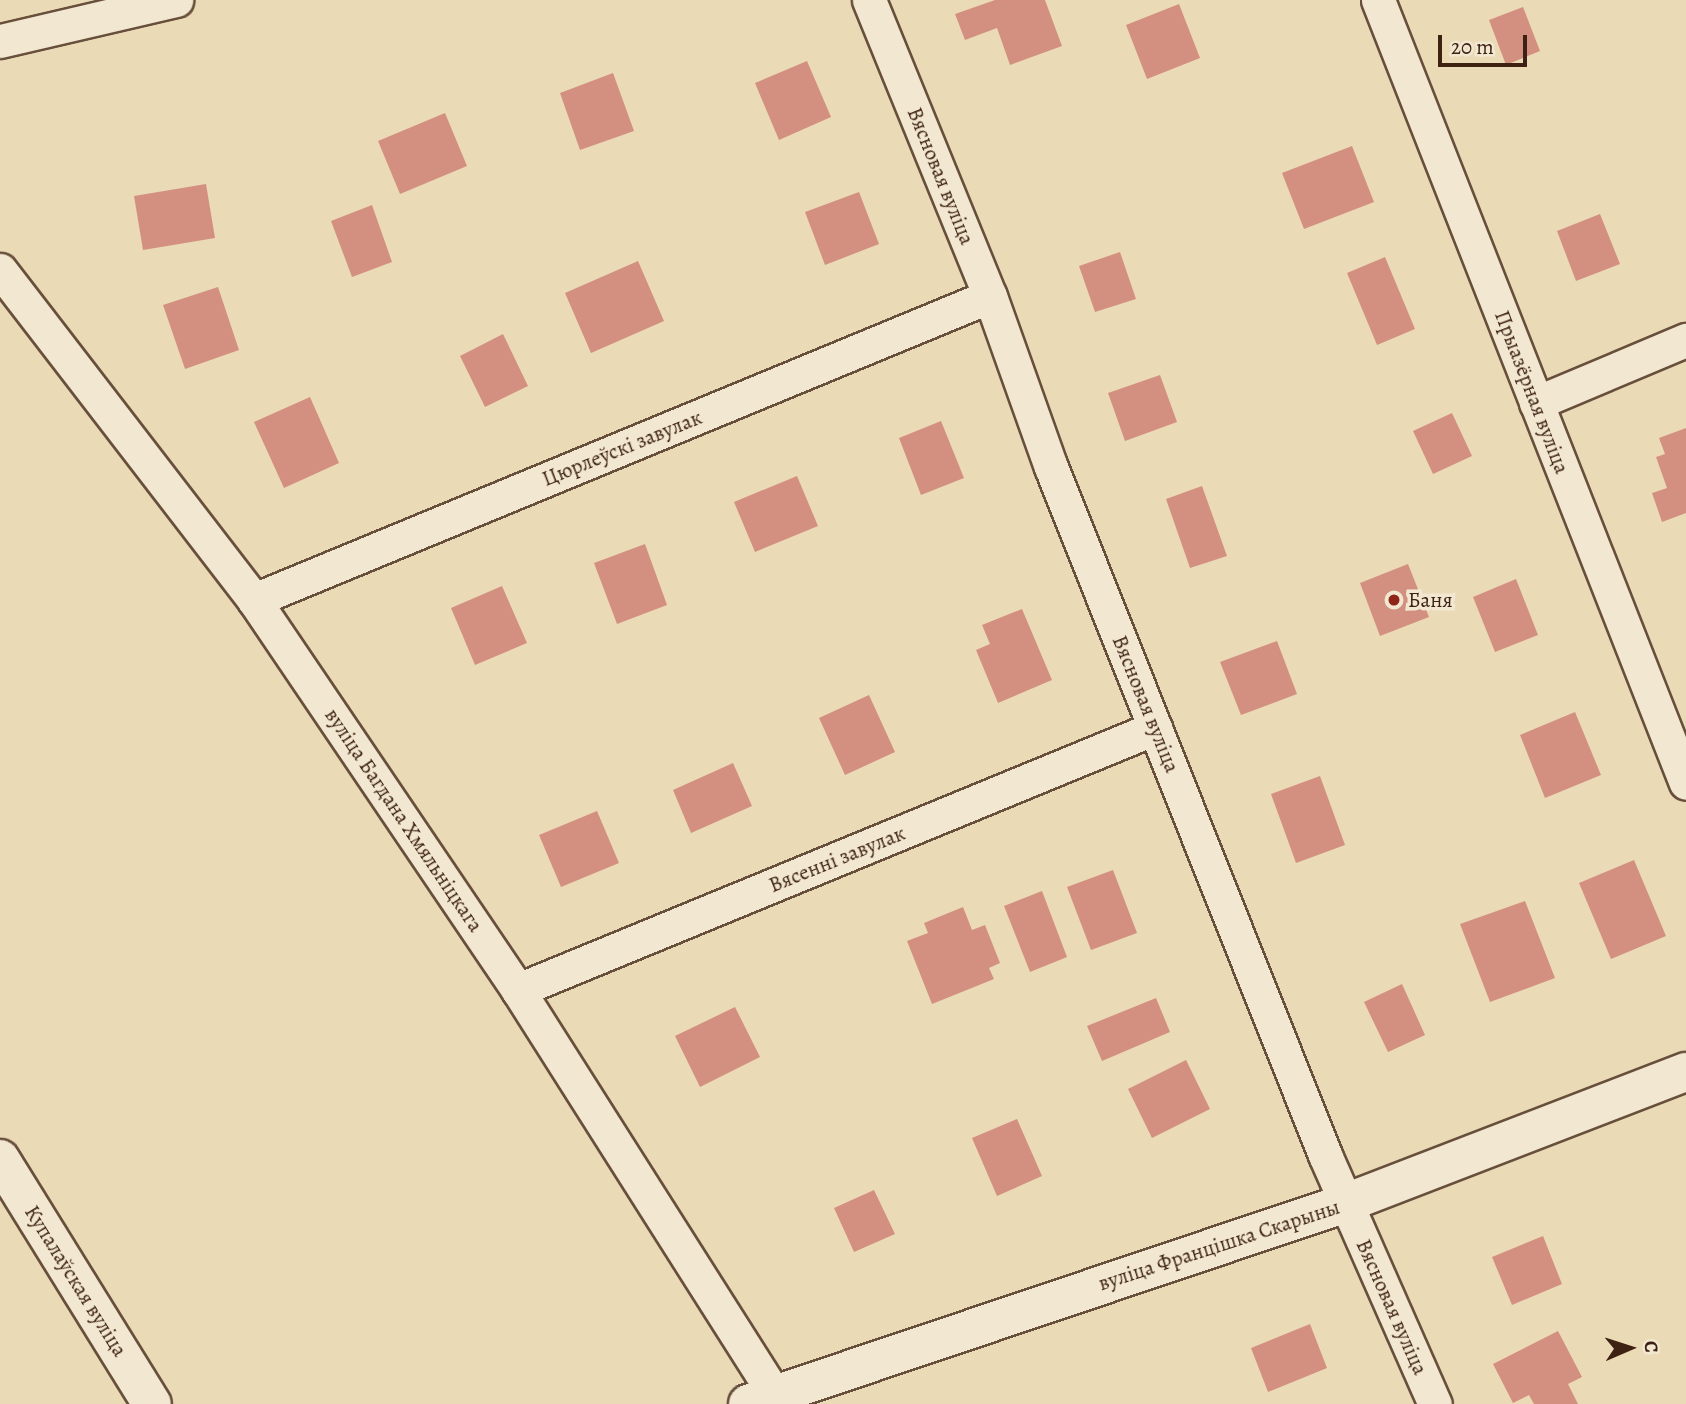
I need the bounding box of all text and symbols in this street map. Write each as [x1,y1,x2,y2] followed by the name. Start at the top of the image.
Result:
[1441,21,1530,65] scale bar
[1451,33,1494,61] text: 20 m
[902,104,980,248] street label: Вясновая вуліца
[1489,307,1575,477] street label: Прыазёрная вуліца
[539,405,705,491] street label: Цюрлеўскі завулак
[1408,587,1453,613] place label: Баня
[1386,592,1402,608] marker: Баня
[1107,632,1185,776] street label: Вясновая вуліца
[320,703,488,937] street label: вуліца Багдана Хмяльніцкага
[765,820,909,898] street label: Вясенні завулак
[1095,1194,1343,1296] street label: вуліца Францішка Скарыны
[19,1201,133,1361] street label: Купалаўская вуліца
[1351,1235,1433,1379] street label: Вясновая вуліца
[1595,1313,1665,1383] north arrow
[1638,1340,1664,1353] text: С

